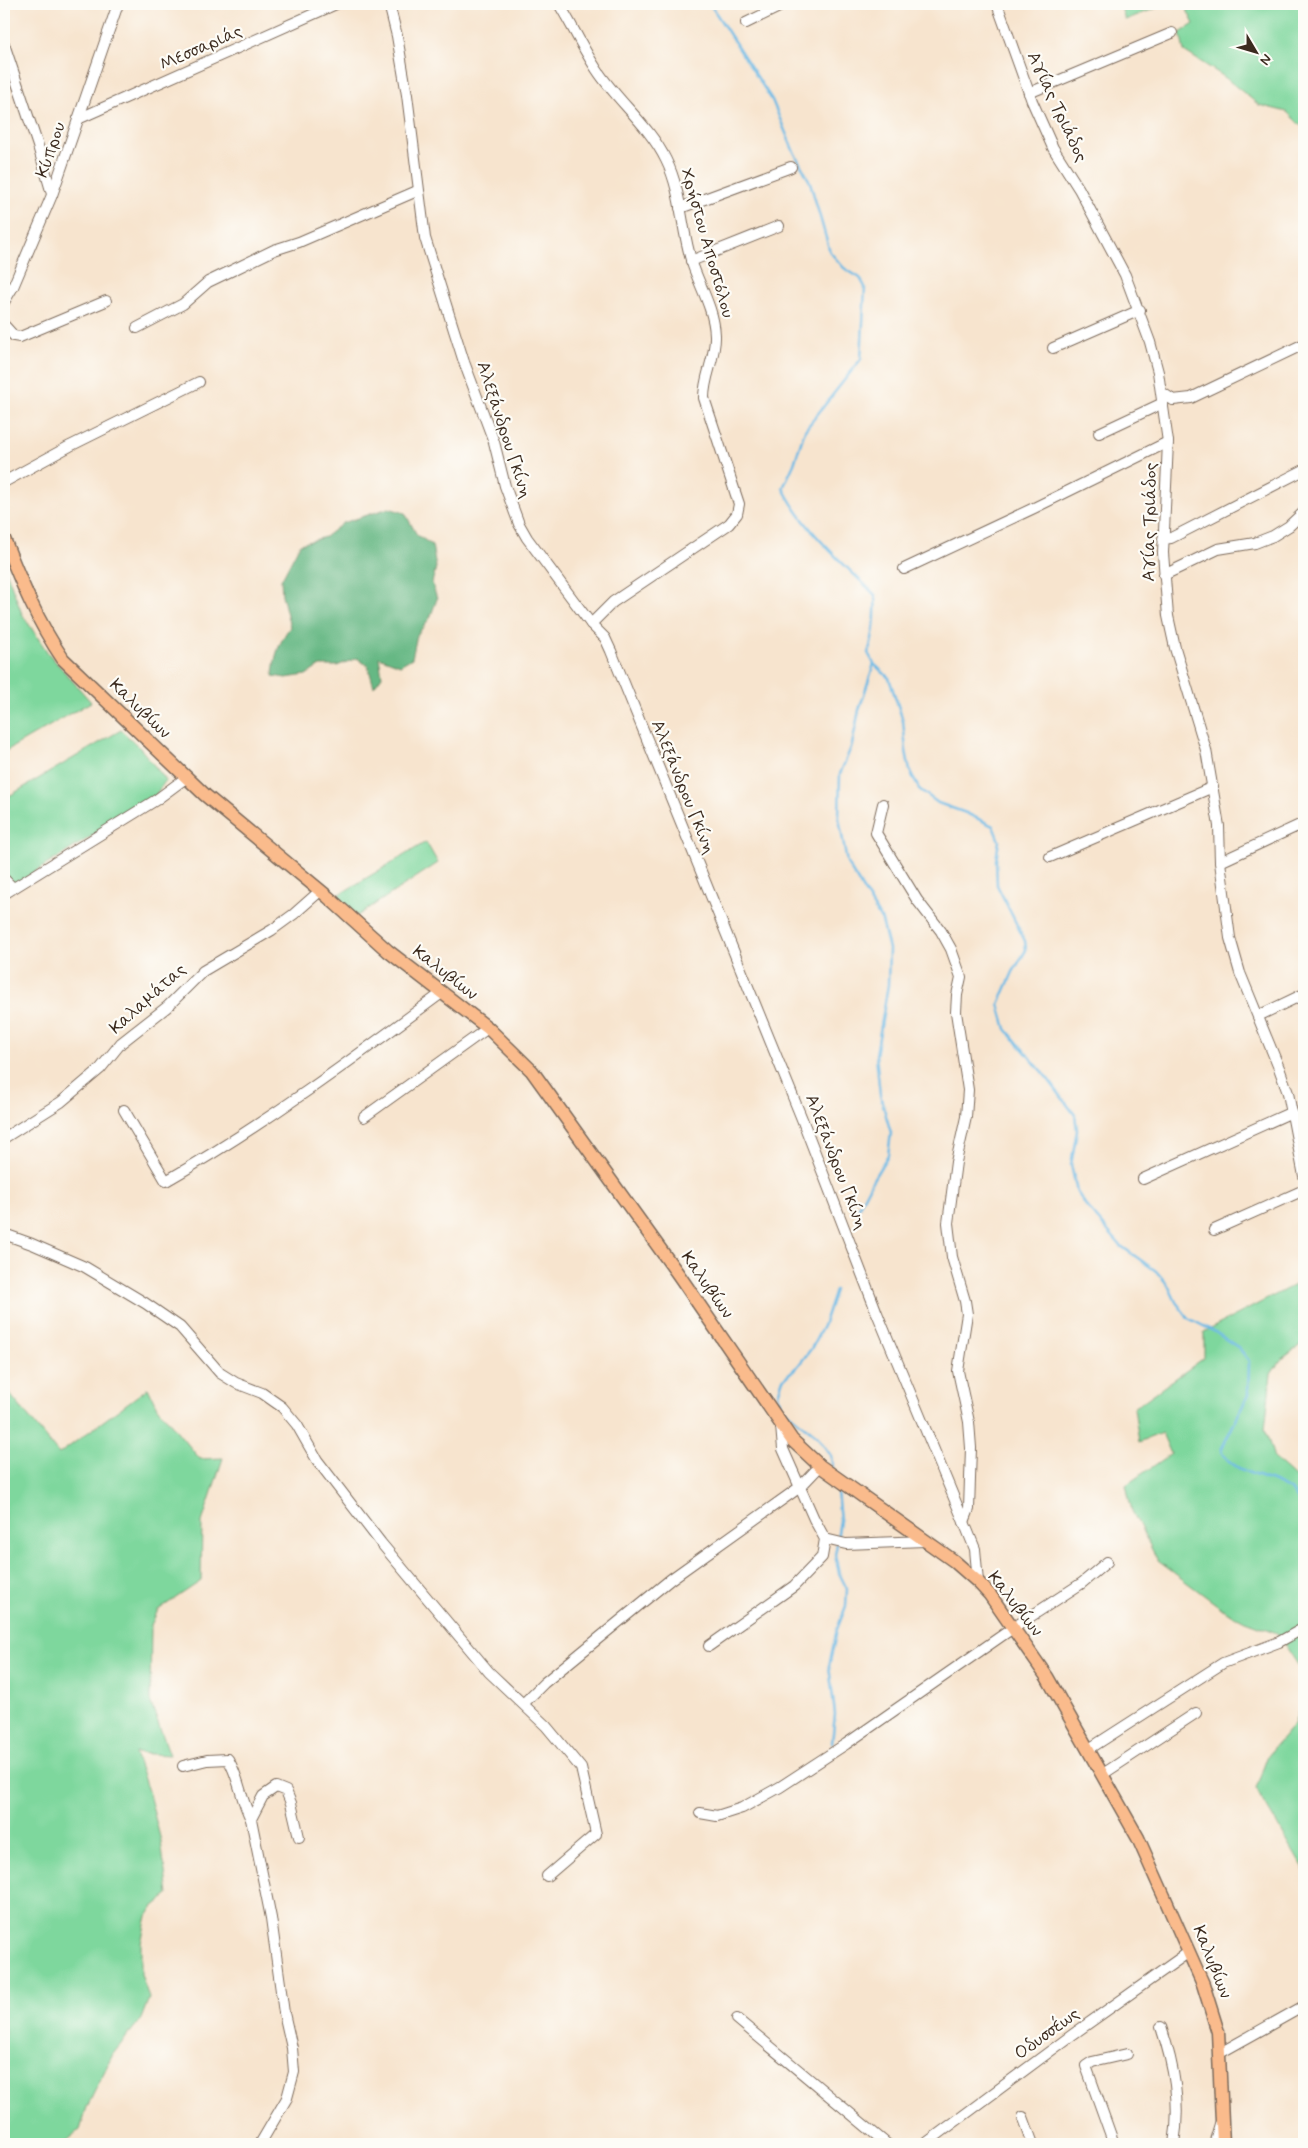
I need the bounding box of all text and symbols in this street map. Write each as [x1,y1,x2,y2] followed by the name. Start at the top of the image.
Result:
[156,19,246,77] street label: Μεσσαριάς
[1230,28,1280,78] north arrow
[1021,48,1093,166] street label: Αγίας Τριάδος
[1255,50,1275,69] text: N
[30,119,72,181] street label: Κύπρου
[674,165,740,321] street label: Χρήστου Αποστόλου
[471,358,537,502] street label: Αλεξάνδρου Γκίνη
[1137,462,1163,582] street label: Αγίας Τριάδος
[104,674,176,744] street label: Καλυβίων
[645,716,721,858] street label: Αλεξάνδρου Γκίνη
[407,940,483,1006] street label: Καλυβίων
[104,958,192,1040] street label: Καλαμάτας
[799,1091,873,1233] street label: Αλεξάνδρου Γκίνη
[675,1247,739,1324] street label: Καλυβίων
[982,1566,1048,1642] street label: Καλυβίων
[1186,1922,1238,2002] street label: Καλυβίων
[1009,2001,1085,2066] street label: Οδυσσέως

